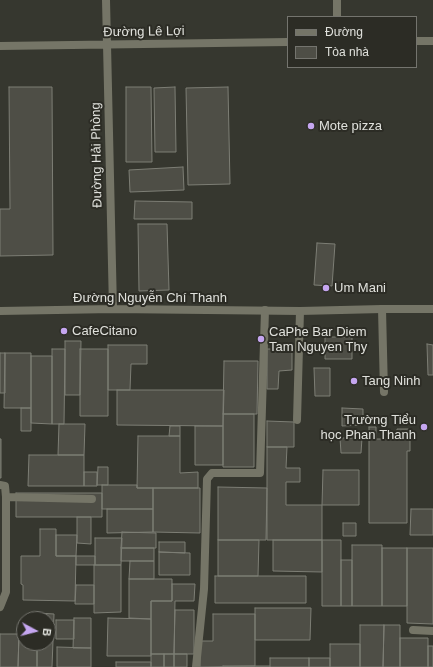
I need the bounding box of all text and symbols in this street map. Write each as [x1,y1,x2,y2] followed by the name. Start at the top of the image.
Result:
[287,16,417,68] legend
[103,23,185,41] street label: Đường Lê Lợi
[325,25,363,39] text: Đường
[325,45,369,59] text: Tòa nhà
[88,102,106,208] street label: Đường Hải Phòng
[319,118,382,134] place label: Mote pizza
[306,121,316,131] marker: Mote pizza
[334,280,386,296] place label: Um Mani
[321,283,331,293] marker: Um Mani
[73,290,227,306] street label: Đường Nguyễn Chí Thanh
[72,323,137,339] place label: CafeCitano
[269,324,367,355] place label: CaPhe Bar Diem Tam Nguyen Thy
[59,326,69,336] marker: CafeCitano
[256,334,266,344] marker: CaPhe Bar Diem Tam Nguyen Thy
[362,373,421,389] place label: Tang Ninh
[349,376,359,386] marker: Tang Ninh
[321,412,416,443] place label: Trường Tiểu học Phan Thanh
[419,422,429,432] marker: Trường Tiểu học Phan Thanh
[16,611,56,651] north arrow
[40,628,53,637] text: B

